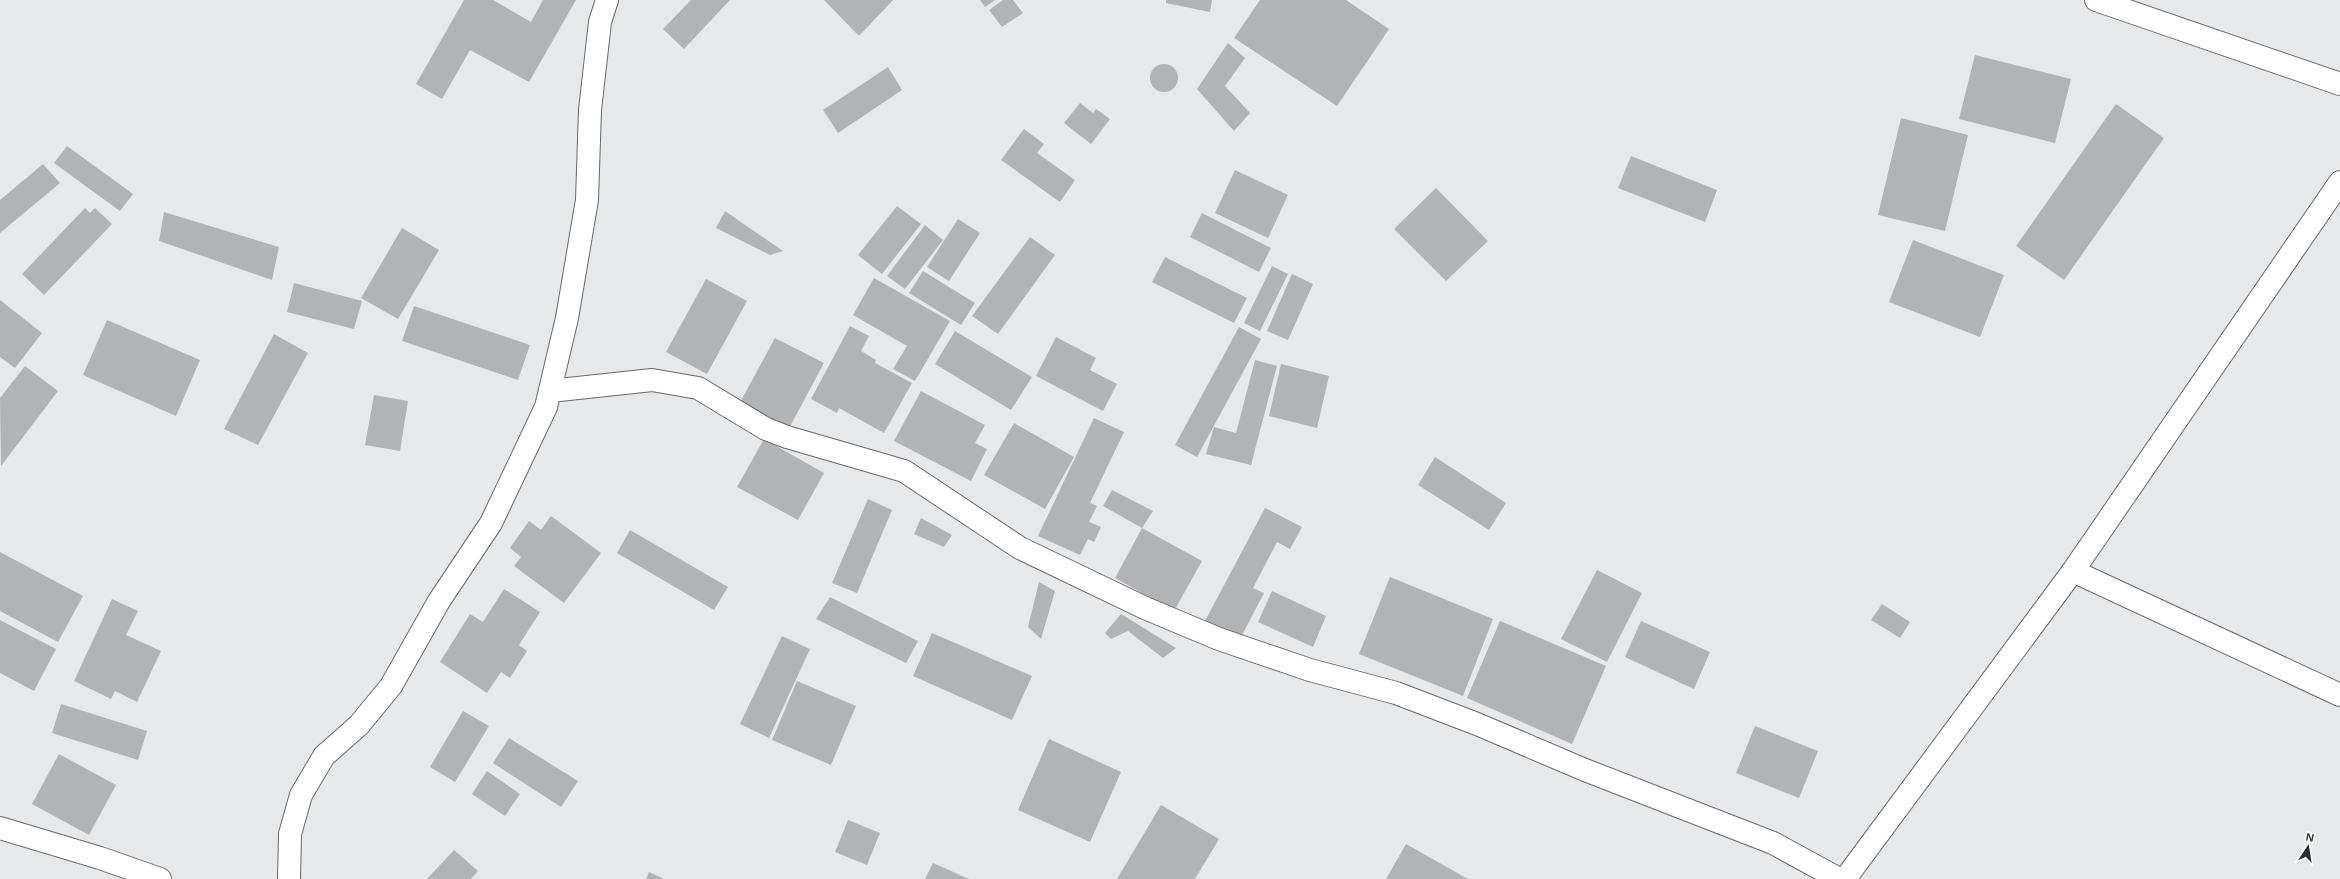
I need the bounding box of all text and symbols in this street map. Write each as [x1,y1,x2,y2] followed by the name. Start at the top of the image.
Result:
[2288,827,2328,867] north arrow
[2305,831,2315,844] text: N

